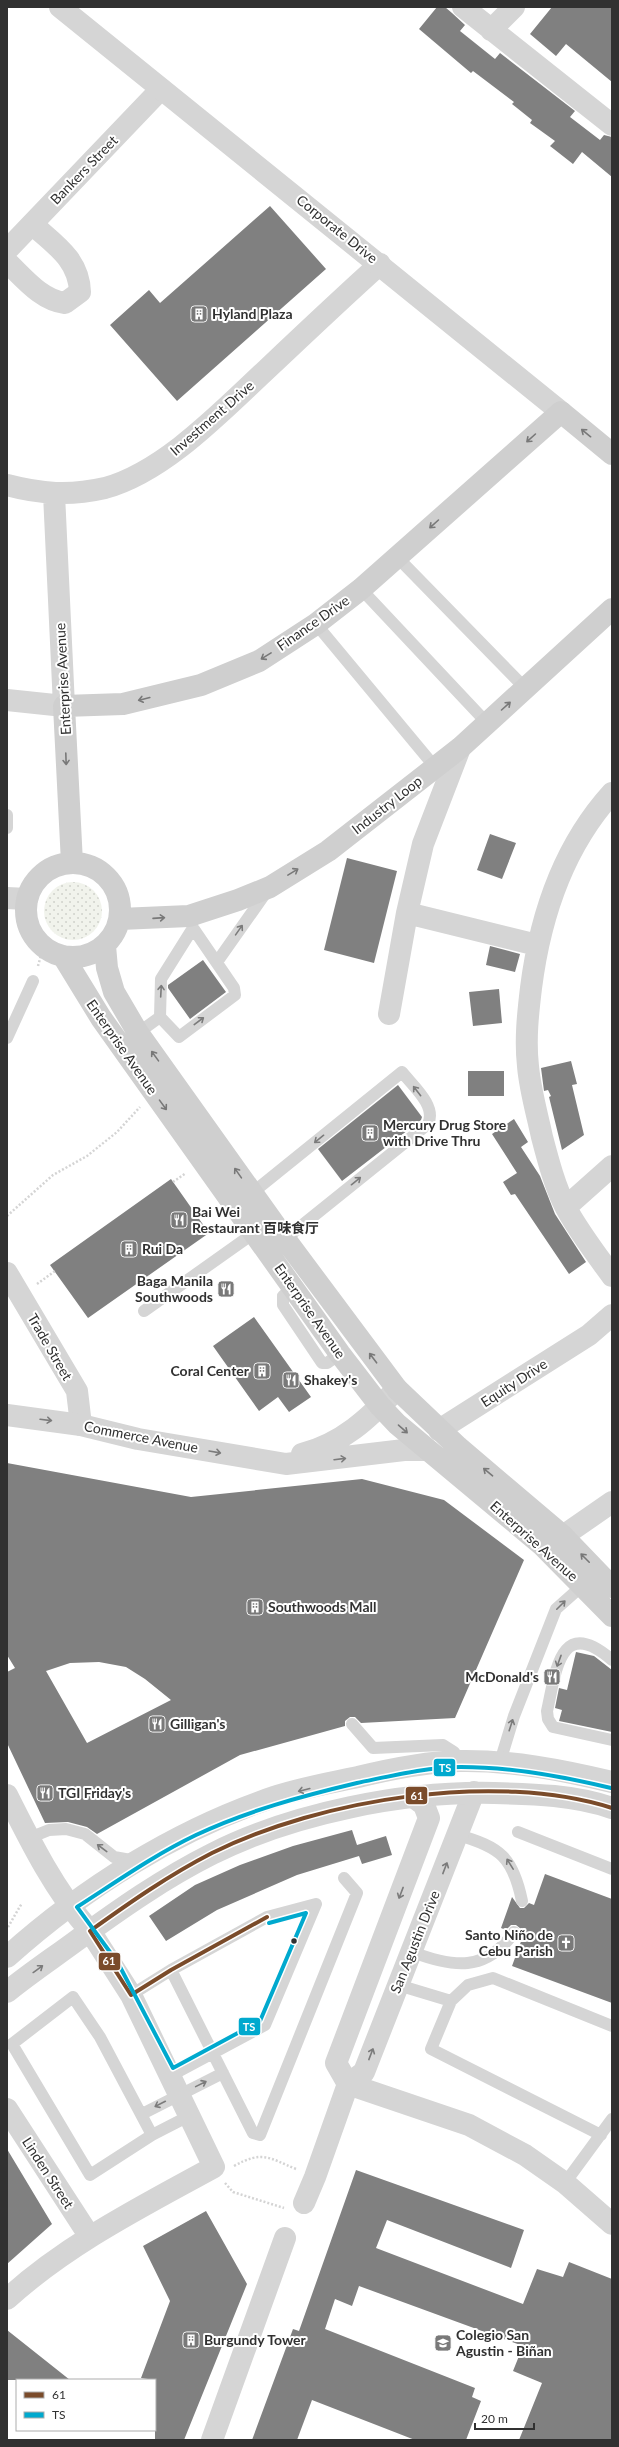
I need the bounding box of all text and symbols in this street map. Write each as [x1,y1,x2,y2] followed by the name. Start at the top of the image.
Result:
[46,132,121,208] street label: Bankers Street
[293,191,381,266] street label: Corporate Drive
[189,304,209,324] building icon: Hyland Plaza
[212,305,293,322] place label: Hyland Plaza
[166,377,257,459] street label: Investment Drive
[581,429,592,438] one-way arrow
[527,433,537,442] one-way arrow
[429,520,439,529] one-way arrow
[273,591,352,654] street label: Finance Drive
[51,623,74,736] street label: Enterprise Avenue
[261,652,272,660] one-way arrow
[138,696,151,703] one-way arrow
[500,702,511,711] one-way arrow
[63,752,70,765] one-way arrow
[348,772,425,837] street label: Industry Loop
[287,868,299,876] one-way arrow
[152,915,165,922] one-way arrow
[235,925,243,936] one-way arrow
[157,985,164,998] one-way arrow
[83,996,162,1098] street label: Enterprise Avenue
[194,1017,205,1025] one-way arrow
[151,1051,159,1062] one-way arrow
[412,1086,421,1097] one-way arrow
[159,1099,167,1110] one-way arrow
[383,1116,507,1149] place label: Mercury Drug Store with Drive Thru
[360,1123,380,1143] building icon: Mercury Drug Store with Drive Thru
[314,1134,324,1143] one-way arrow
[234,1168,242,1179] one-way arrow
[351,1177,361,1186] one-way arrow
[192,1203,319,1236] place label: Bai Wei Restaurant 百味食厅
[169,1210,189,1230] restaurant icon: Bai Wei Restaurant 百味食厅
[119,1239,139,1259] building icon: Rui Da
[142,1240,183,1257] place label: Rui Da
[271,1260,350,1362] street label: Enterprise Avenue
[135,1272,213,1305] place label: Baga Manila Southwoods
[216,1279,236,1299] restaurant icon: Baga Manila Southwoods
[24,1310,76,1383] street label: Trade Street
[369,1352,377,1363] one-way arrow
[477,1355,550,1410] street label: Equity Drive
[252,1361,272,1381] building icon: Coral Center
[170,1362,250,1379] place label: Coral Center
[281,1370,301,1390] restaurant icon: Shakey's
[304,1371,357,1388] place label: Shakey's
[39,1416,52,1424] one-way arrow
[83,1417,200,1456] street label: Commerce Avenue
[398,1424,408,1433] one-way arrow
[208,1448,221,1456] one-way arrow
[333,1455,346,1462] one-way arrow
[482,1468,493,1477] one-way arrow
[487,1497,582,1585] street label: Enterprise Avenue
[580,1554,590,1563] one-way arrow
[245,1597,265,1617] building icon: Southwoods Mall
[268,1598,376,1615] place label: Southwoods Mall
[556,1601,566,1610] one-way arrow
[555,1654,563,1666] one-way arrow
[542,1667,562,1687] restaurant icon: McDonald's
[465,1668,539,1685] place label: McDonald's
[147,1714,167,1734] restaurant icon: Gilligan's
[170,1715,225,1732] place label: Gilligan's
[508,1718,515,1731] one-way arrow
[433,1758,456,1777] line badge: TS
[439,1761,451,1774] text: TS
[35,1783,55,1803] restaurant icon: TGI Friday's
[58,1784,131,1801] place label: TGI Friday's
[298,1786,311,1794] one-way arrow
[405,1786,428,1805] line badge: 61
[411,1789,423,1802] text: 61
[96,1843,107,1852] one-way arrow
[506,1859,514,1870] one-way arrow
[441,1863,449,1875] one-way arrow
[397,1886,405,1898] one-way arrow
[386,1888,443,1996] street label: San Agustin Drive
[465,1926,554,1959] place label: Santo Niño de Cebu Parish
[556,1933,576,1953] church icon: Santo Niño de Cebu Parish
[289,1936,299,1946] unlabelled marker
[98,1952,121,1971] line badge: 61
[103,1954,115,1967] text: 61
[32,1965,43,1973] one-way arrow
[238,2017,261,2036] line badge: TS
[243,2020,255,2033] text: TS
[367,2049,375,2061] one-way arrow
[195,2080,207,2087] one-way arrow
[155,2101,167,2109] one-way arrow
[19,2134,78,2212] street label: Linden Street
[455,2326,552,2359] place label: Colegio San Agustin - Biñan
[181,2330,201,2350] building icon: Burgundy Tower
[204,2331,307,2348] place label: Burgundy Tower
[433,2333,453,2353] school or university icon: Colegio San Agustin - Biñan
[16,2379,156,2431] legend
[52,2387,66,2402] text: 61
[475,2405,534,2431] scale bar
[52,2407,66,2422] text: TS
[481,2411,508,2426] text: 20 m

